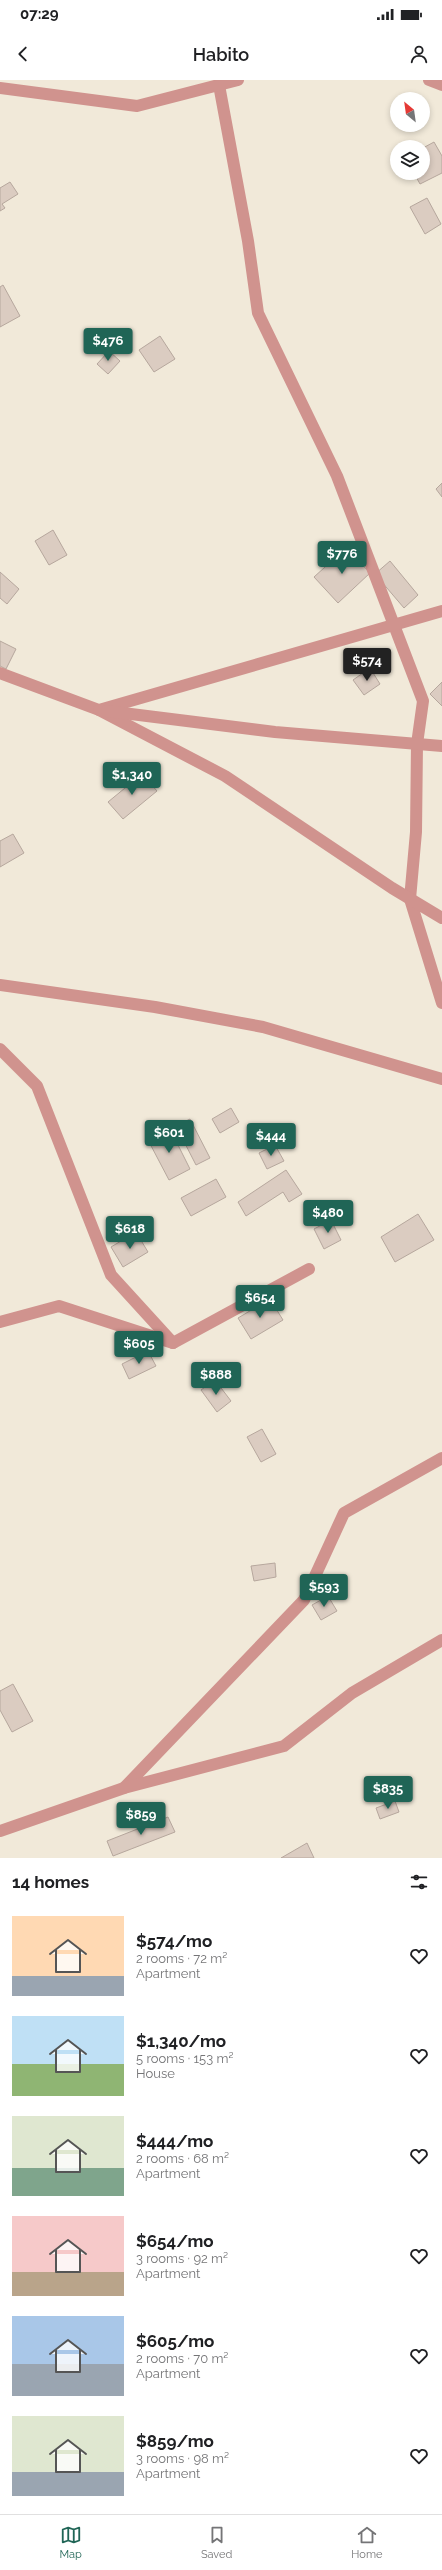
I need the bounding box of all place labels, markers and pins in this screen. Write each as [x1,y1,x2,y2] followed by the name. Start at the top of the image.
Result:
[84,328,132,362] pin: $476
[318,541,366,575] pin: $776
[343,648,391,682] pin: $574
[99,762,165,796] pin: $1,340
[145,1120,193,1154] pin: $601
[247,1123,295,1157] pin: $444
[304,1200,352,1234] pin: $480
[106,1216,154,1250] pin: $618
[236,1285,284,1319] pin: $654
[115,1331,163,1365] pin: $605
[192,1362,240,1396] pin: $888
[300,1574,348,1608] pin: $593
[364,1776,412,1810] pin: $835
[117,1802,165,1836] pin: $859

